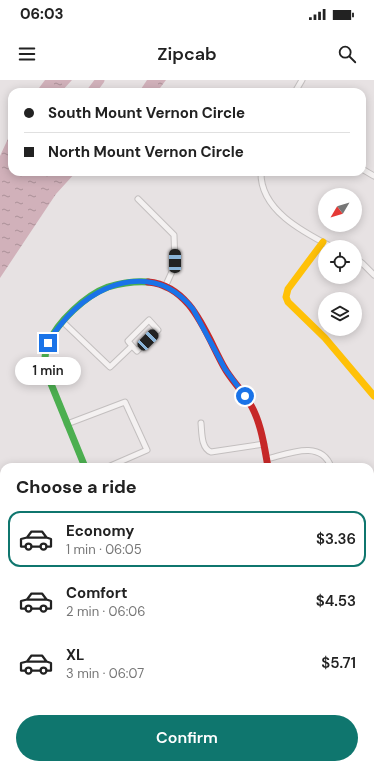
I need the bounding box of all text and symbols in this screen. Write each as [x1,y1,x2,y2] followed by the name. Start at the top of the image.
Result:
[20,4,64,24] text: 06:03
[157,42,217,66] text: Zipcab
[16,43,38,65] icon: menu
[336,43,358,65] icon: search
[48,103,245,123] text: South Mount Vernon Circle
[48,142,244,162] text: North Mount Vernon Circle
[318,188,362,232] north arrow
[318,188,362,336] map controls
[318,240,362,284] button: locate
[169,249,181,273] car
[318,292,362,336] button: layers
[135,327,161,353] car
[39,334,57,352] route end
[15,357,81,385] callout: 1 min
[32,362,64,379] text: 1 min
[236,387,254,405] route start
[16,475,137,499] text: Choose a ride
[18,521,54,557] icon: car
[66,521,134,541] text: Economy
[316,529,356,549] text: $3.36
[66,541,142,558] text: 1 min · 06:05
[18,583,54,619] icon: car
[66,583,127,603] text: Comfort
[316,591,356,611] text: $4.53
[66,603,145,620] text: 2 min · 06:06
[18,645,54,681] icon: car
[66,645,84,665] text: XL
[321,653,356,673] text: $5.71
[66,665,144,682] text: 3 min · 06:07
[16,715,358,761] button: Confirm

